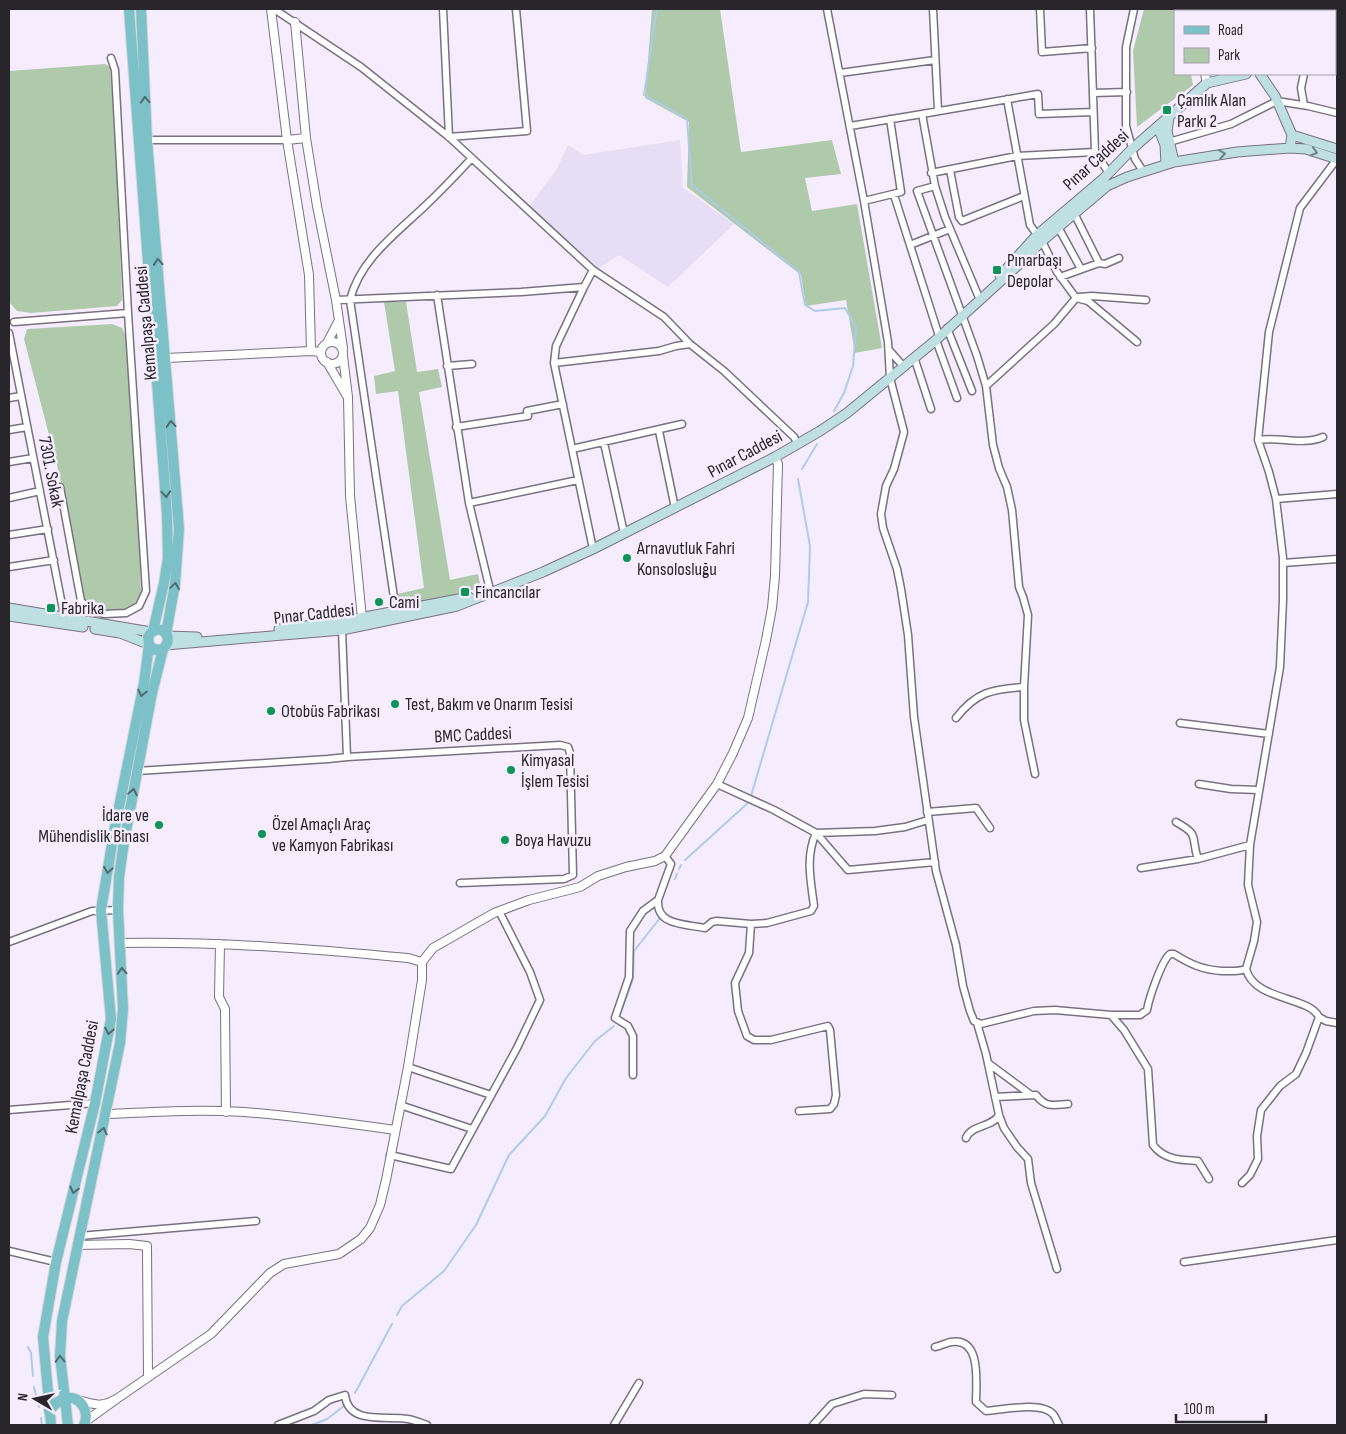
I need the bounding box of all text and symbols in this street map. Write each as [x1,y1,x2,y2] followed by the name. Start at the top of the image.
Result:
[1174,10,1336,75] legend
[1218,21,1243,40] text: Road
[1218,46,1240,65] text: Park
[1177,90,1246,132] place label: Çamlık Alan Parkı 2
[140,96,151,104] one-way arrow
[1161,104,1173,116] marker: Çamlık Alan Parkı 2
[1059,125,1133,195] street label: Pınar Caddesi
[1309,146,1318,156] one-way arrow
[1219,149,1227,160] one-way arrow
[1007,250,1062,292] place label: Pınarbaşı Depolar
[152,258,163,266] one-way arrow
[991,264,1003,276] marker: Pınarbaşı Depolar
[131,265,161,381] street label: Kemalpaşa Caddesi
[166,420,177,428] one-way arrow
[704,426,786,482] street label: Pınar Caddesi
[34,435,68,509] street label: 7301. Sokak
[160,490,171,498] one-way arrow
[636,538,735,580] place label: Arnavutluk Fahri Konsolosluğu
[621,552,633,564] marker: Arnavutluk Fahri Konsolosluğu
[169,582,180,590] one-way arrow
[475,582,541,603] place label: Fincancılar
[459,586,471,598] marker: Fincancılar
[389,592,419,613] place label: Cami
[373,596,385,608] marker: Cami
[61,598,104,619] place label: Fabrika
[273,599,355,629] street label: Pınar Caddesi
[45,602,57,614] marker: Fabrika
[137,689,148,698] one-way arrow
[405,694,573,715] place label: Test, Bakım ve Onarım Tesisi
[389,698,401,710] marker: Test, Bakım ve Onarım Tesisi
[281,701,380,722] place label: Otobüs Fabrikası
[265,705,277,717] marker: Otobüs Fabrikası
[434,722,512,748] street label: BMC Caddesi
[521,750,589,792] place label: Kimyasal İşlem Tesisi
[505,764,517,776] marker: Kimyasal İşlem Tesisi
[128,788,138,797] one-way arrow
[38,805,149,847] place label: İdare ve Mühendislik Binası
[272,814,393,856] place label: Özel Amaçlı Araç ve Kamyon Fabrikası
[153,819,165,831] marker: İdare ve Mühendislik Binası
[256,828,268,840] marker: Özel Amaçlı Araç ve Kamyon Fabrikası
[515,830,591,851] place label: Boya Havuzu
[499,834,511,846] marker: Boya Havuzu
[103,865,113,874] one-way arrow
[116,967,127,975] one-way arrow
[61,1019,103,1135] street label: Kemalpaşa Caddesi
[104,1027,114,1036] one-way arrow
[97,1127,108,1136] one-way arrow
[69,1185,80,1194] one-way arrow
[55,1355,66,1363] one-way arrow
[10,1374,60,1424] north arrow
[14,1392,32,1402] text: N
[1176,1392,1266,1424] scale bar
[1184,1400,1215,1419] text: 100 m

